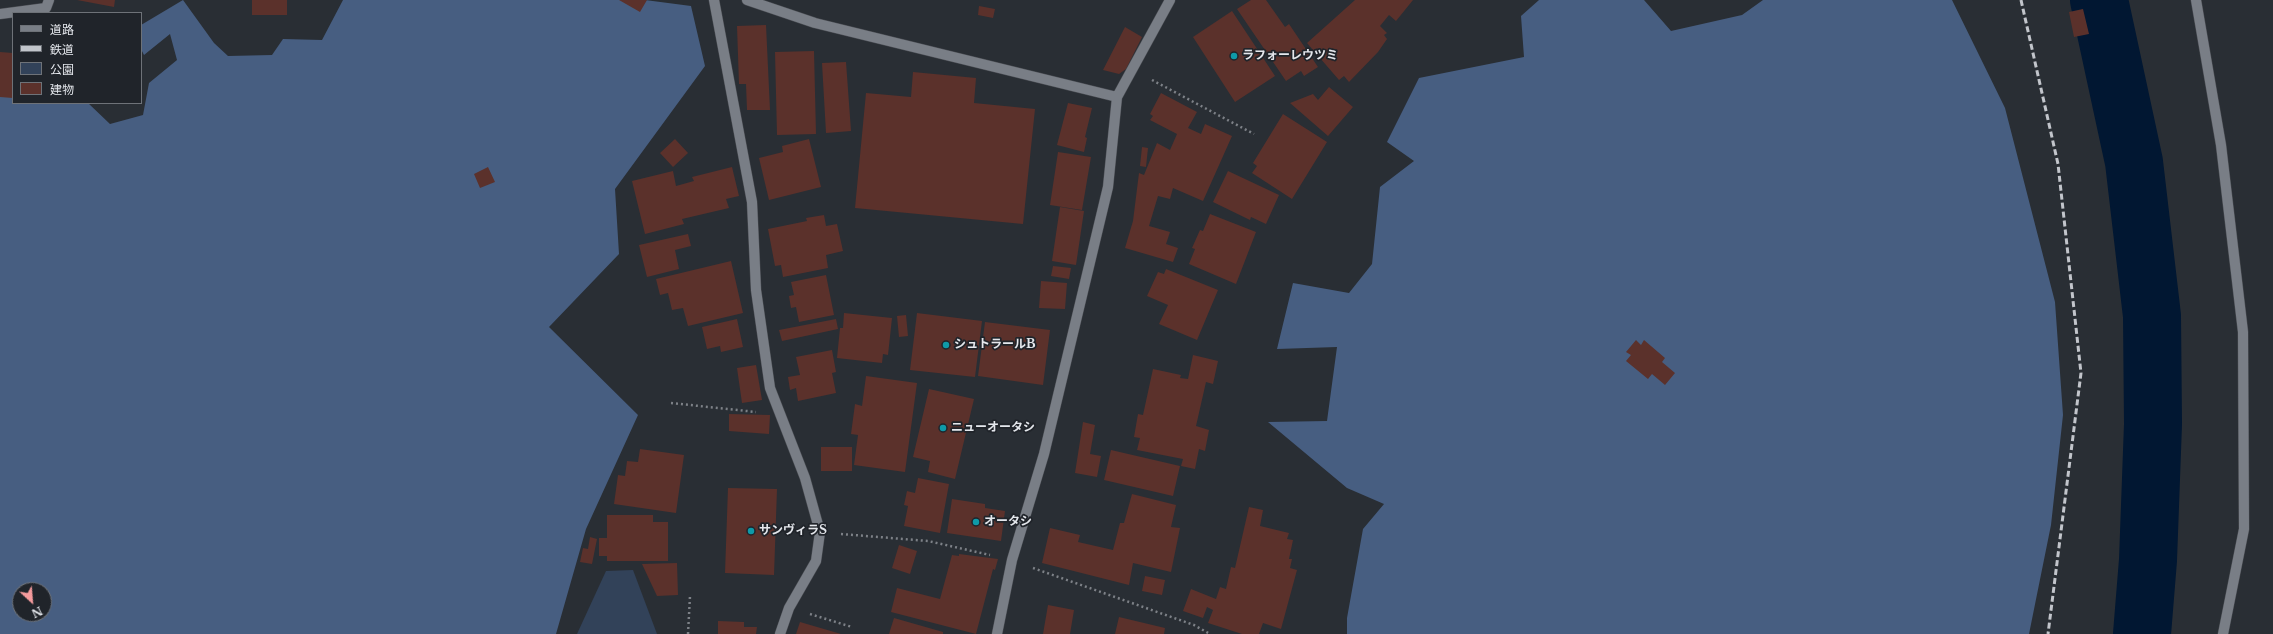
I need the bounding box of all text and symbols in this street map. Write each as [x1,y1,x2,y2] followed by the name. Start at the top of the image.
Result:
[12,12,142,104] legend
[50,22,74,37] text: 道路
[50,42,74,57] text: 鉄道
[1242,49,1338,63] place label: ラフォーレウツミ
[1229,51,1239,61] marker: ラフォーレウツミ
[50,62,74,77] text: 公園
[50,82,74,97] text: 建物
[954,338,1036,352] place label: シュトラールB
[941,340,951,350] marker: シュトラールB
[951,421,1035,435] place label: ニューオータシ
[938,423,948,433] marker: ニューオータシ
[984,515,1032,529] place label: オータシ
[971,517,981,527] marker: オータシ
[759,524,827,538] place label: サンヴィラS
[746,526,756,536] marker: サンヴィラS
[12,582,52,622] north arrow
[29,603,45,620] text: N

